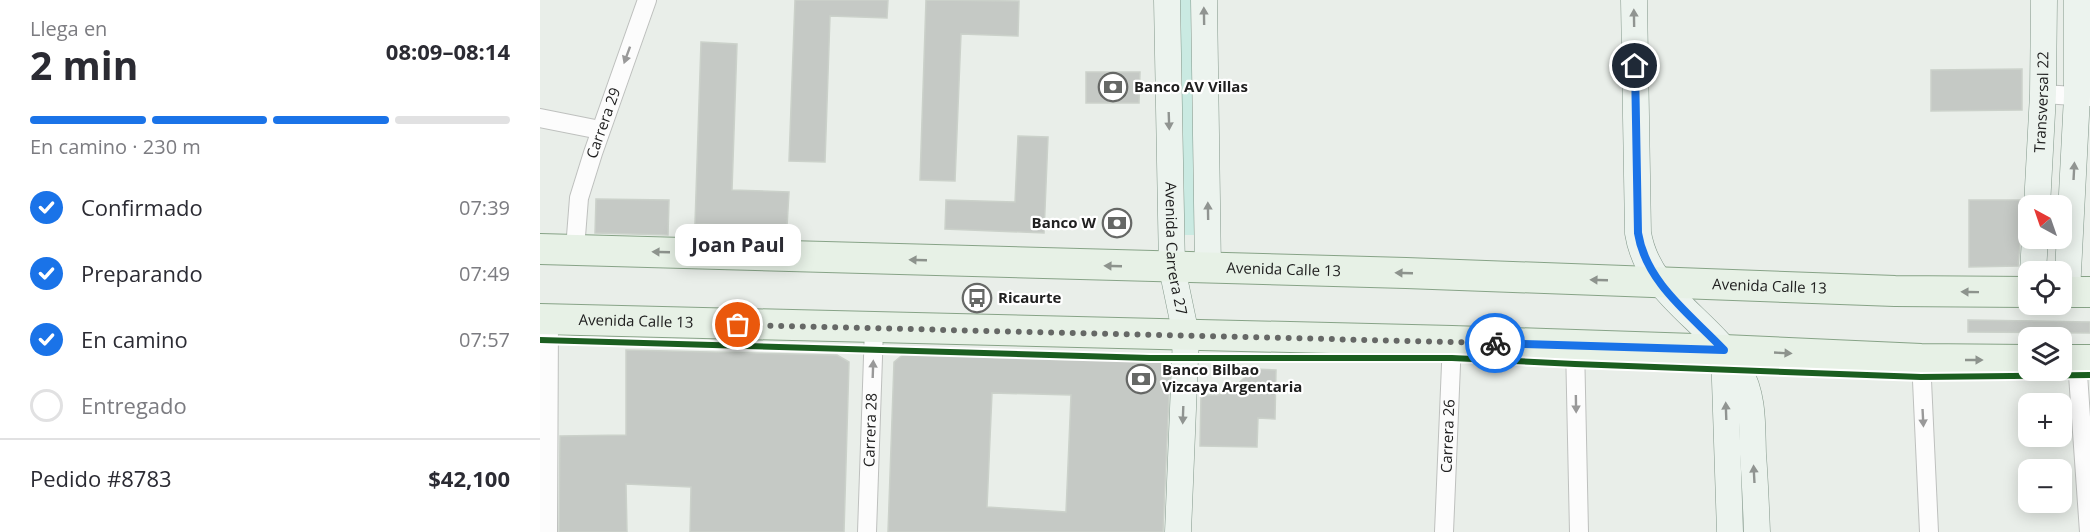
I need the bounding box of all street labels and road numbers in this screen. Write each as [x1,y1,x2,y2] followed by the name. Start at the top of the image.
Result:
[2029,51,2052,153] street label: Transversal 22
[581,85,624,161] street label: Carrera 29
[1161,182,1193,317] street label: Avenida Carrera 27
[1226,257,1341,280] street label: Avenida Calle 13
[1712,273,1827,297] street label: Avenida Calle 13
[578,309,694,332] street label: Avenida Calle 13
[858,393,881,467] street label: Carrera 28
[1435,399,1459,473] street label: Carrera 26

